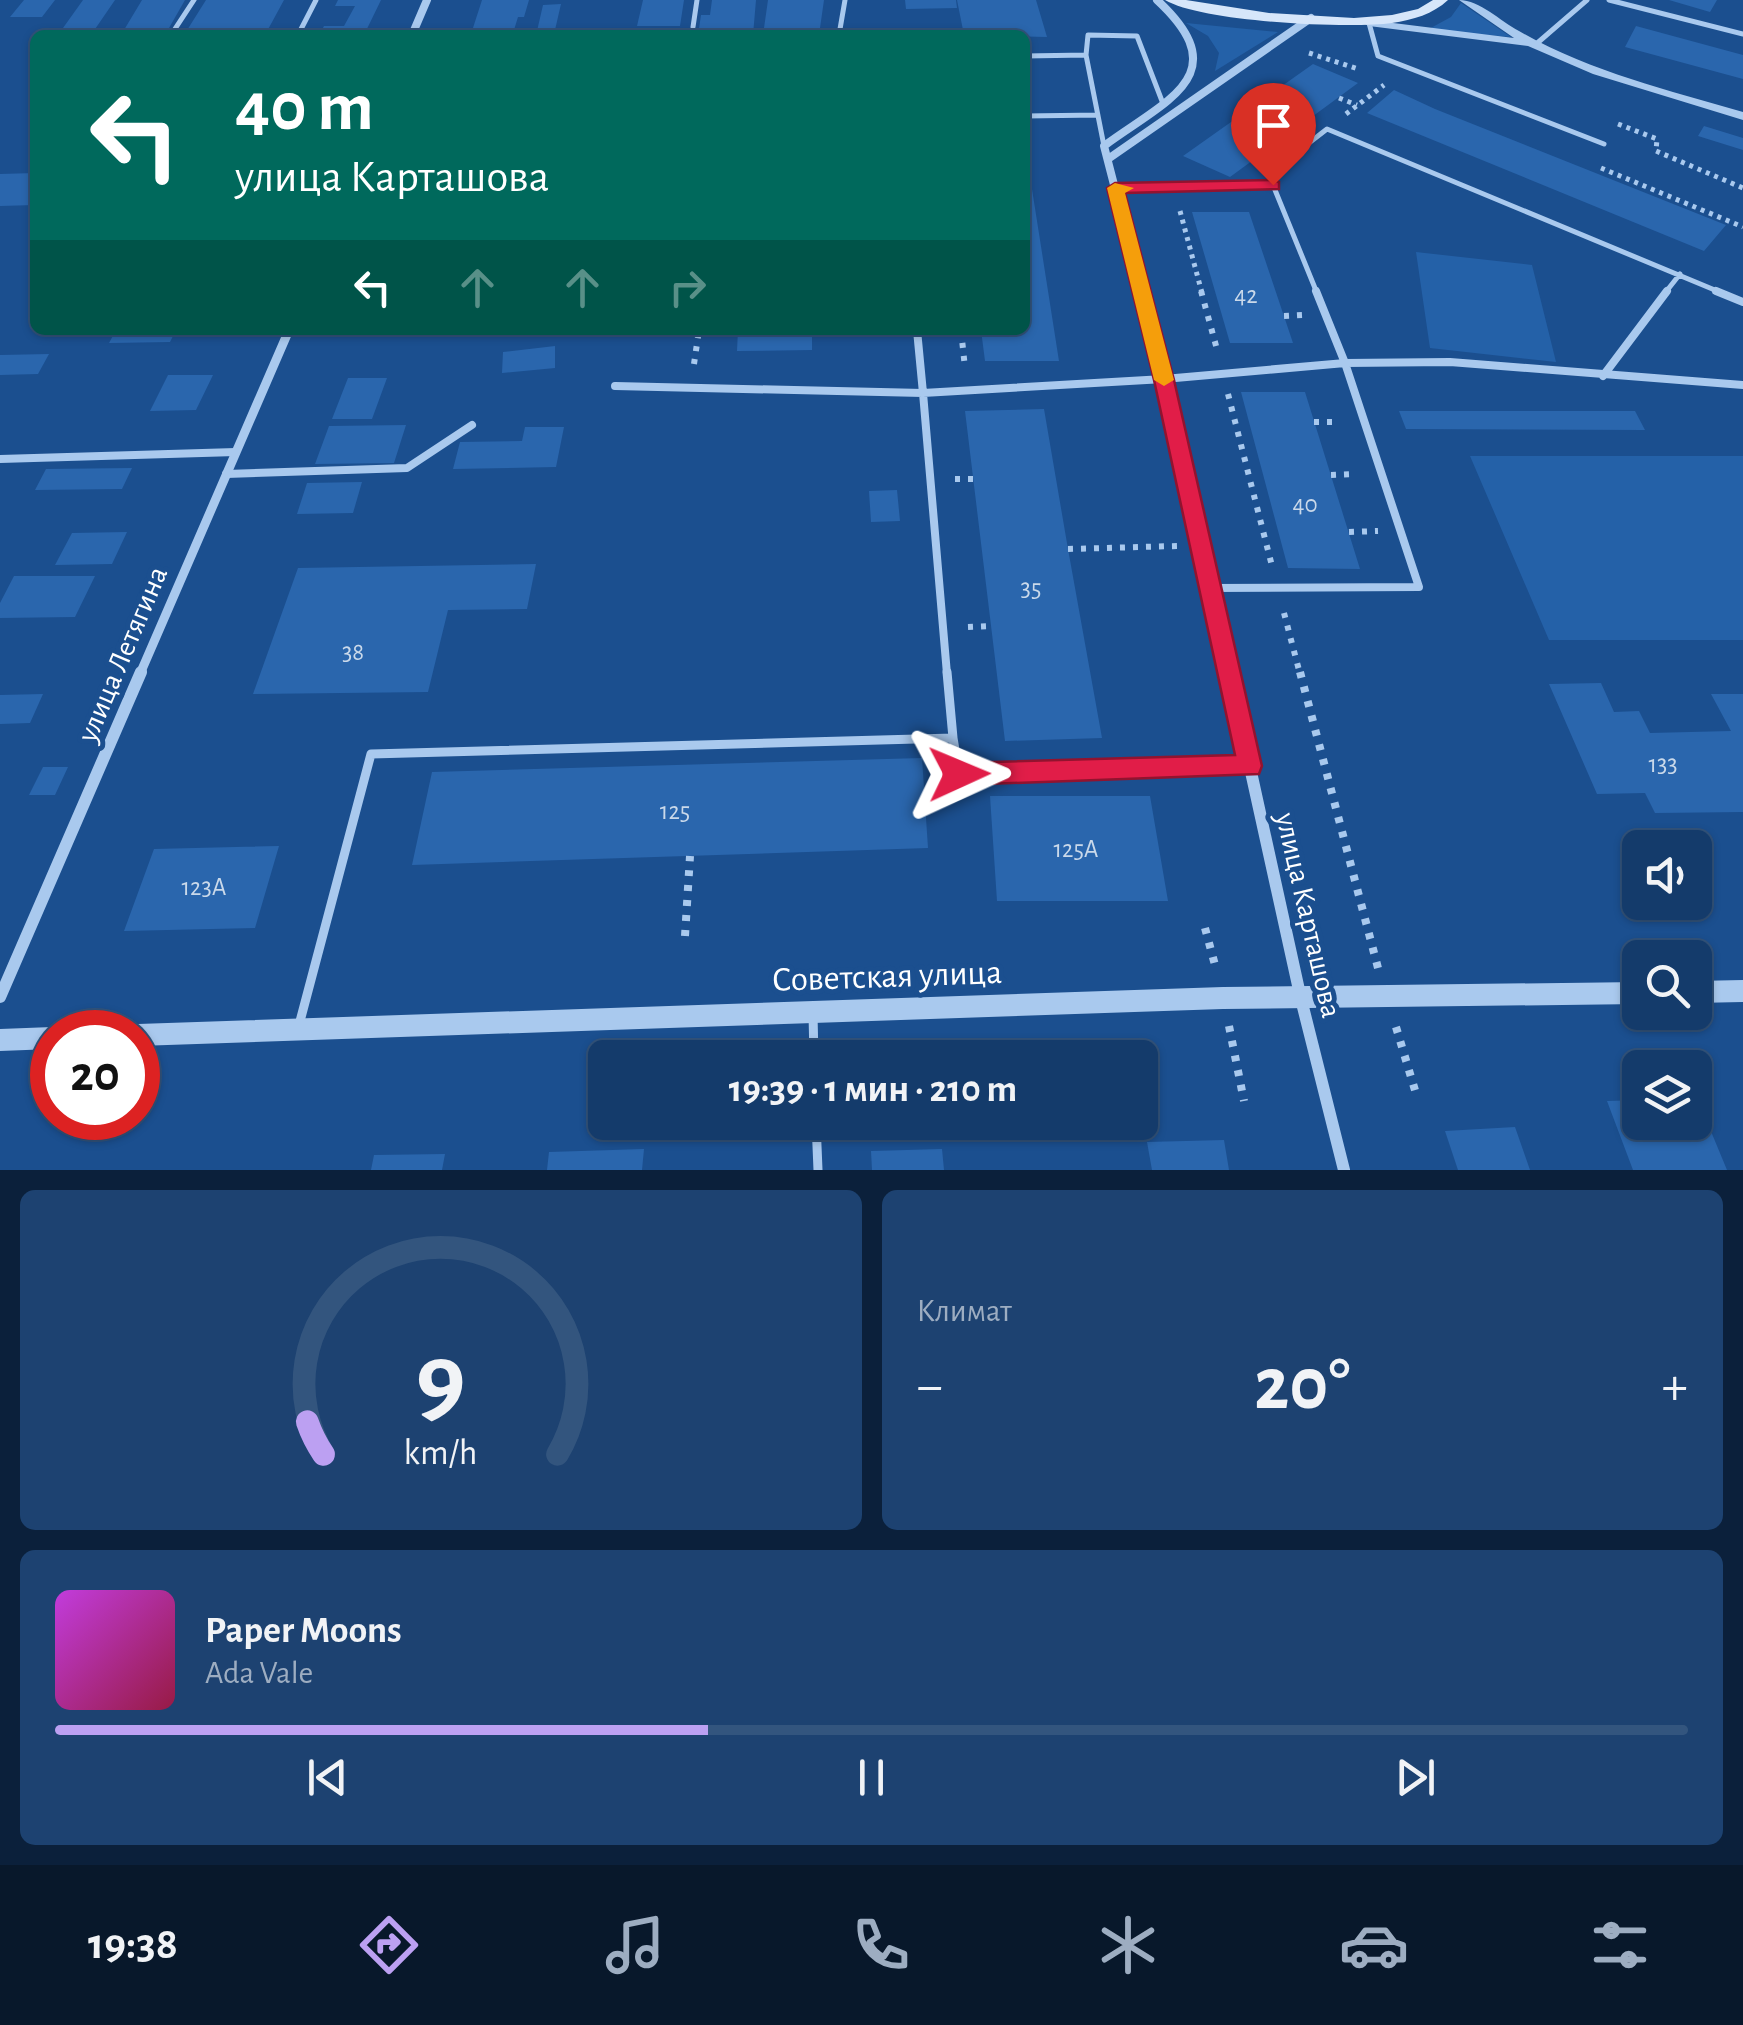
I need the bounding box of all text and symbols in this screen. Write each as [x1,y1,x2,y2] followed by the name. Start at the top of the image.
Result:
[70,70,200,200] icon: left
[235,73,374,143] text: 40 m
[1231,83,1316,186] pin
[1246,98,1301,153] icon: arrive
[235,155,549,200] text: улица Карташова
[345,260,400,315] icon: left
[450,260,505,315] icon: ahead
[555,260,610,315] icon: ahead
[660,260,715,315] icon: right
[1234,283,1258,308] house number: 42
[1292,492,1318,517] house number: 40
[72,562,173,747] street label: улица Летягина
[1021,576,1041,601] house number: 35
[342,640,364,665] house number: 38
[907,722,1011,826] position arrow
[1648,752,1678,777] house number: 133
[660,799,690,824] house number: 125
[1270,809,1346,1021] street label: улица Карташова
[1622,830,1712,1140] map controls
[1622,830,1712,920] button: sound
[1053,837,1099,862] house number: 125А
[182,875,227,900] house number: 123А
[1622,940,1712,1030] button: search
[771,955,1003,998] street label: Советская улица
[30,1010,160,1140] speed limit sign: 20
[1622,1050,1712,1140] button: layers
[729,1071,1017,1109] text: 19:39 · 1 мин · 210 m
[917,1295,1012,1327] text: Климат
[416,1329,466,1433] text: 9
[1254,1348,1350,1423] text: 20°
[917,1359,943,1414] text: −
[1662,1359,1688,1414] text: +
[404,1435,478,1471] text: km/h
[205,1612,402,1650] text: Paper Moons
[205,1657,313,1689] text: Ada Vale
[300,1750,355,1805] icon: previous
[844,1750,899,1805] icon: pause
[1388,1750,1443,1805] icon: next
[354,1910,424,1980] icon: directions
[600,1910,670,1980] icon: music
[846,1910,916,1980] icon: phone
[1093,1910,1163,1980] icon: climate
[1339,1910,1409,1980] icon: car
[1585,1910,1655,1980] icon: filters
[88,1922,178,1967] text: 19:38

